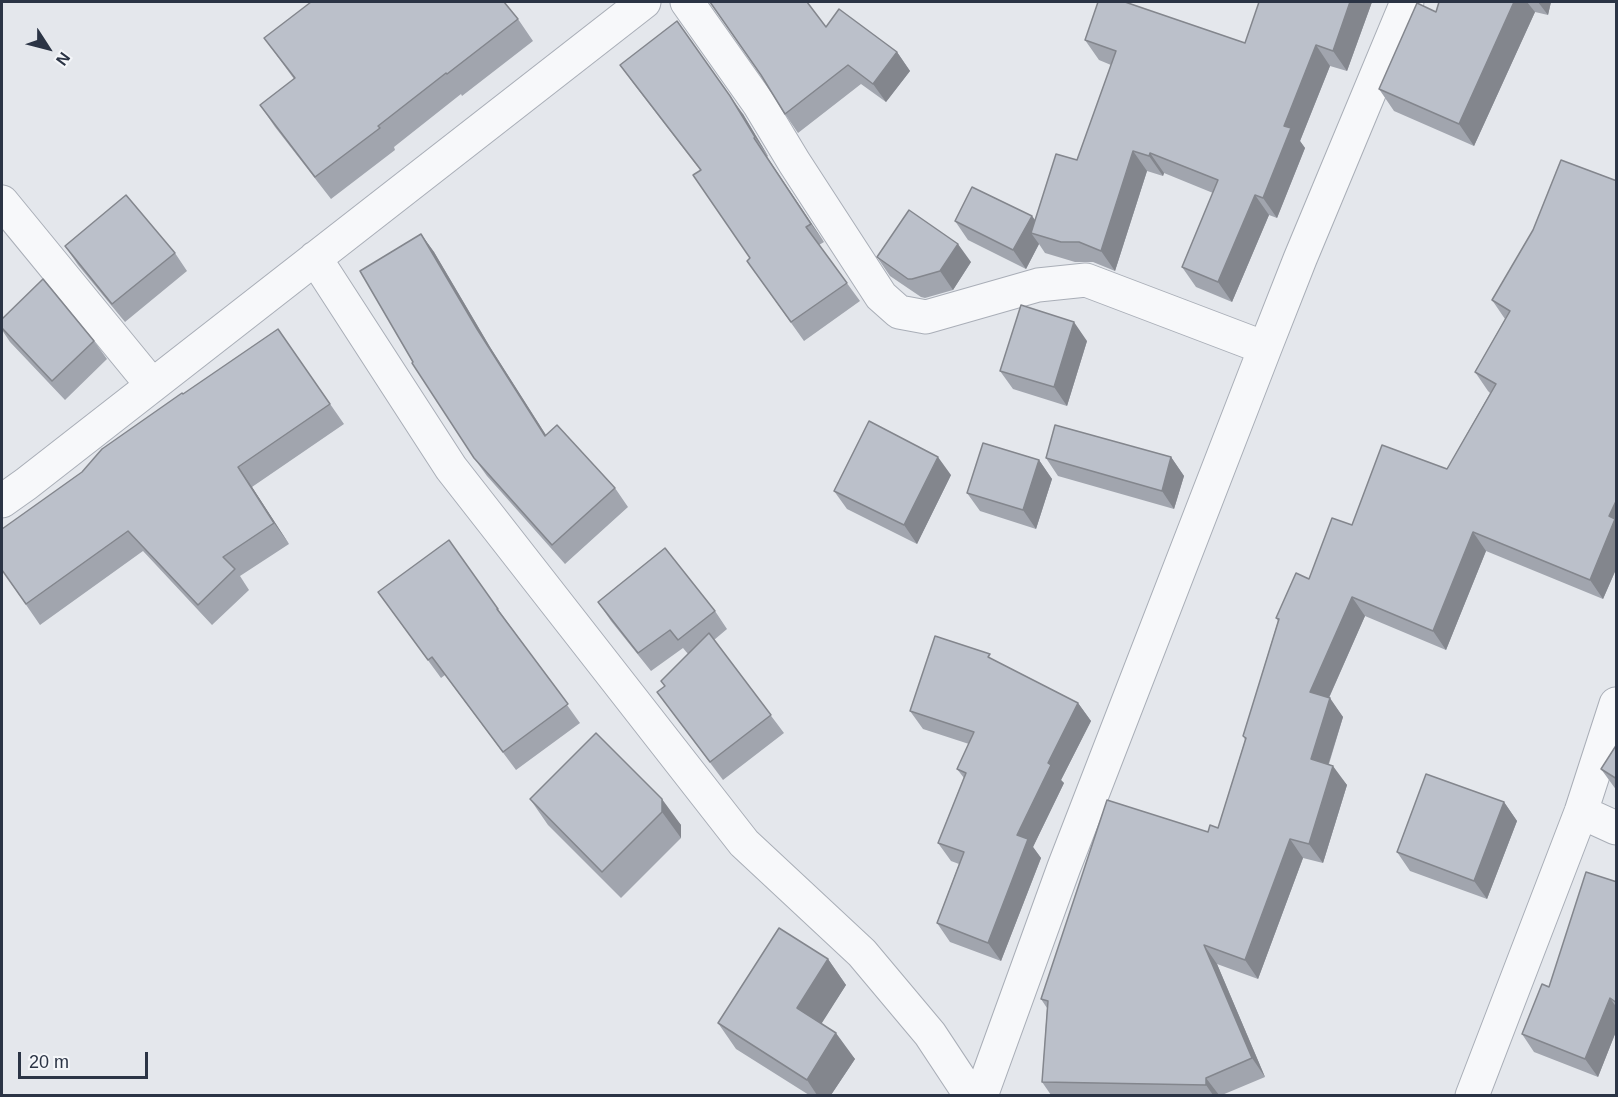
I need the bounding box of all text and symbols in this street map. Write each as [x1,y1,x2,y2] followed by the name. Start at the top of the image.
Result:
[18,18,78,78] north arrow
[53,49,73,69] text: N
[21,1040,152,1078] scale bar
[29,1052,69,1072] text: 20 m

